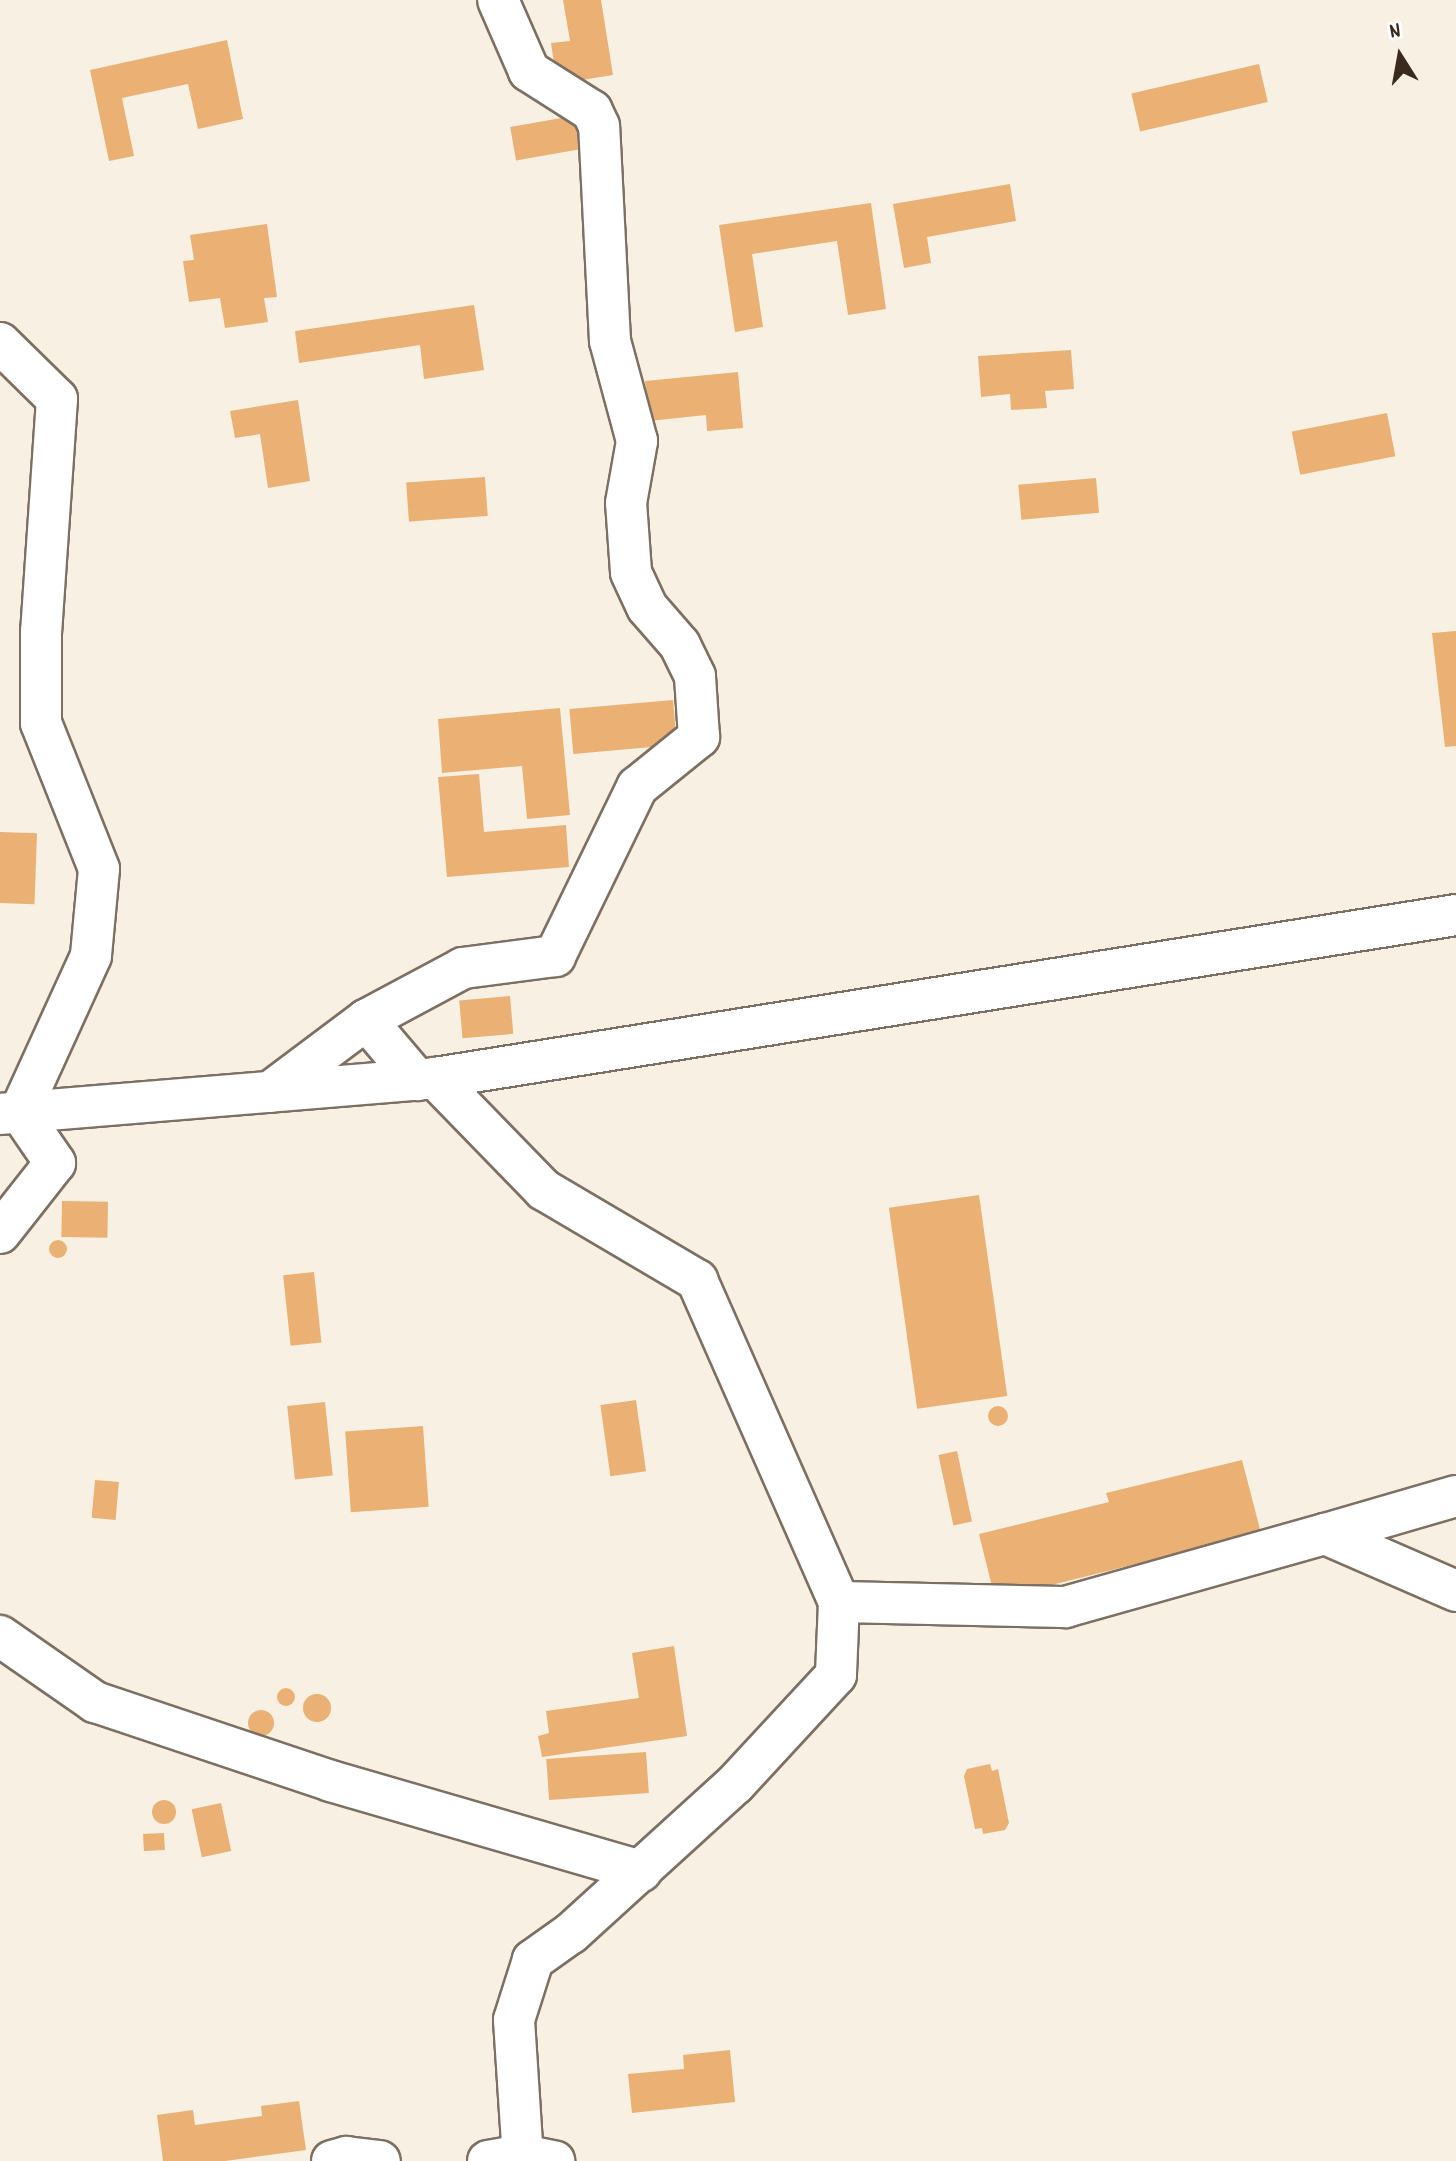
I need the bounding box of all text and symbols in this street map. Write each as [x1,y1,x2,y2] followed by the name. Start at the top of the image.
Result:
[1360,16,1440,96] north arrow
[1387,16,1404,48] text: N

